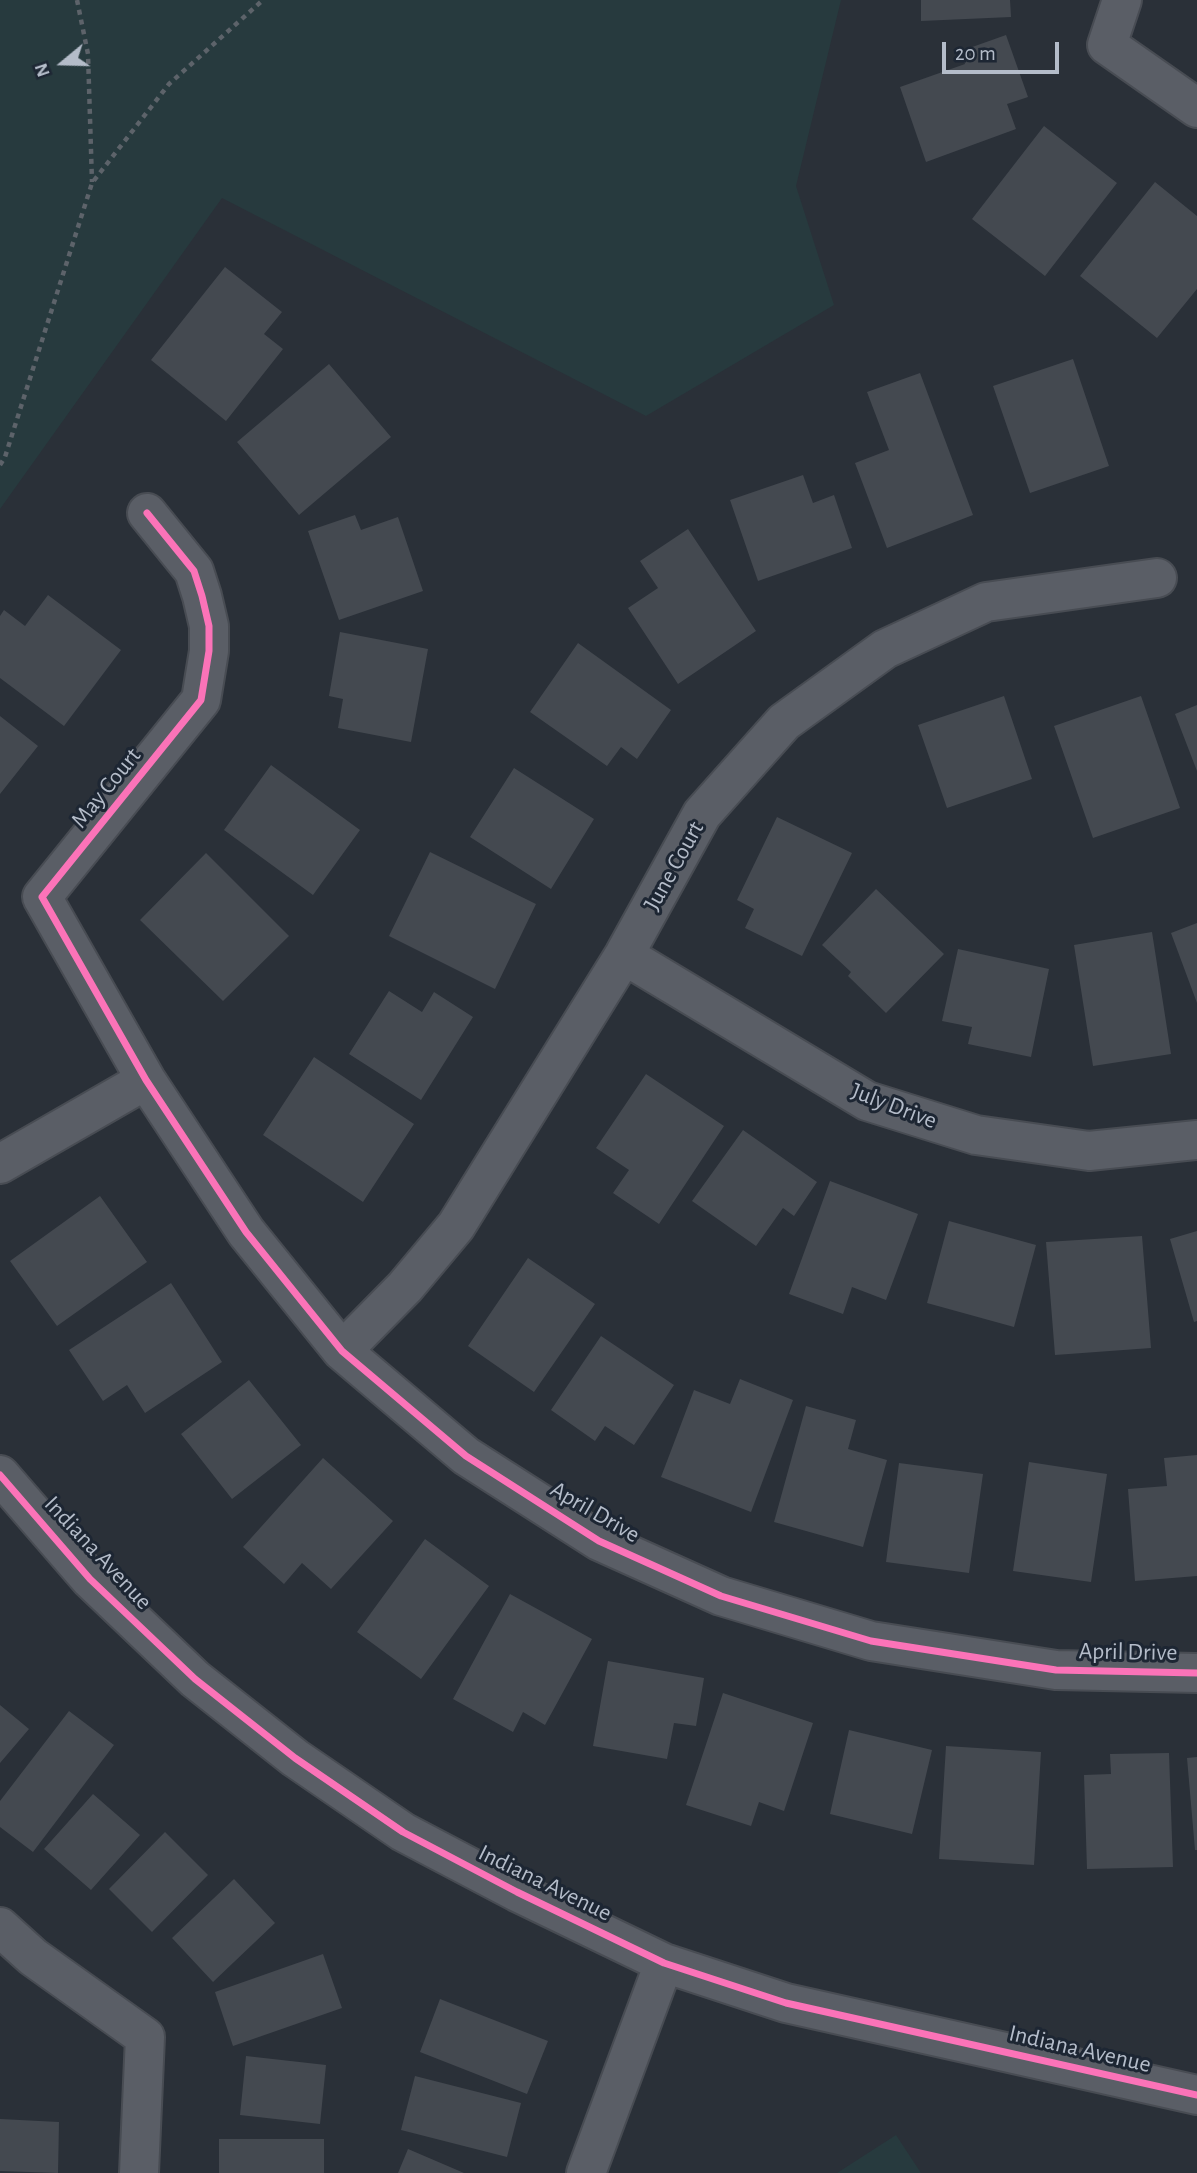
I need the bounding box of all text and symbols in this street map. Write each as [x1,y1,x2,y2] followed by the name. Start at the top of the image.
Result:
[28,28,98,98] north arrow
[945,28,1062,72] scale bar
[955,43,996,64] text: 20 m
[32,61,54,79] text: N
[65,742,147,834] street label: May Court
[638,816,710,916] street label: June Court
[847,1077,941,1135] street label: July Drive
[545,1475,645,1549] street label: April Drive
[38,1490,158,1616] street label: Indiana Avenue
[1078,1637,1178,1667] street label: April Drive
[473,1838,617,1928] street label: Indiana Avenue
[1006,2019,1154,2079] street label: Indiana Avenue

